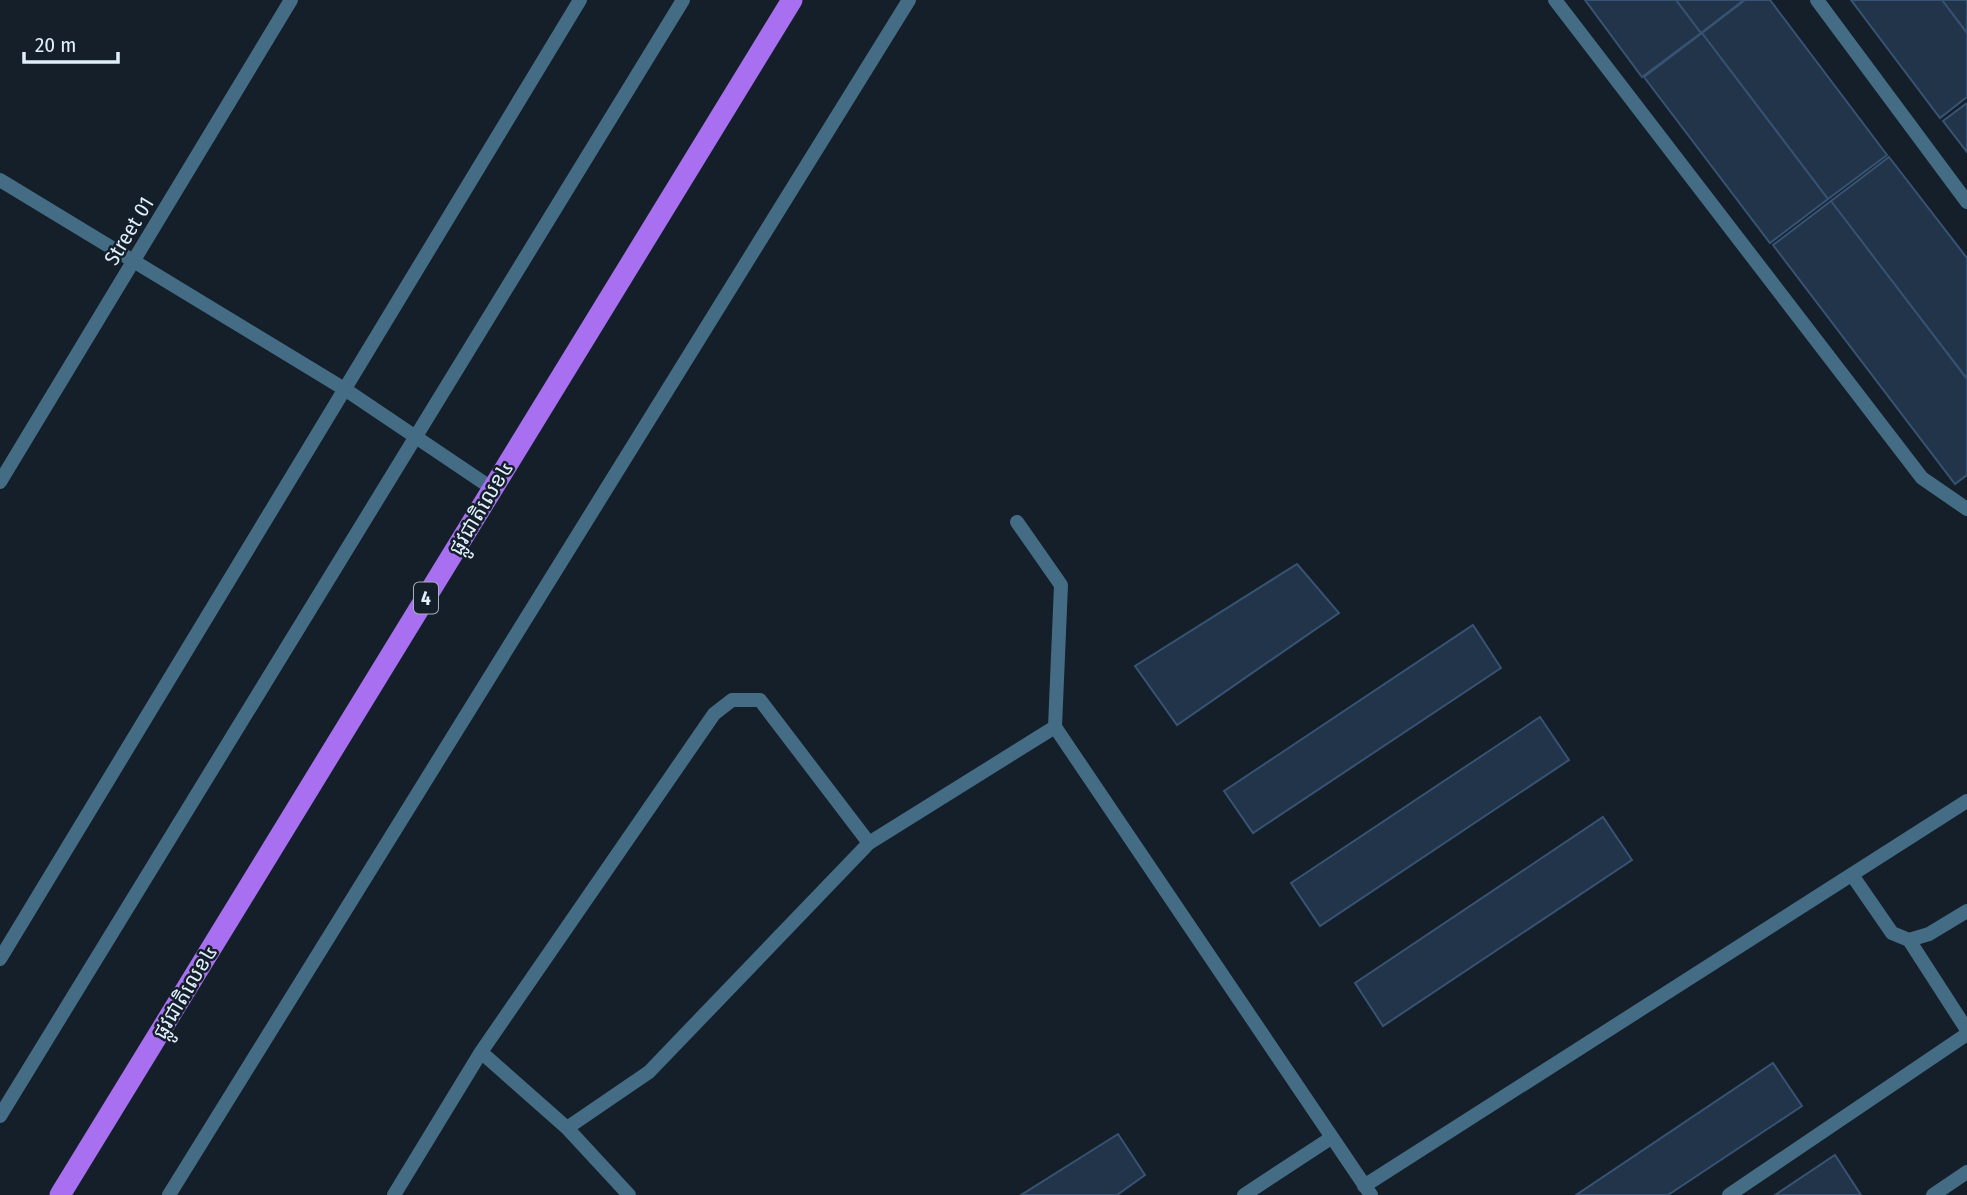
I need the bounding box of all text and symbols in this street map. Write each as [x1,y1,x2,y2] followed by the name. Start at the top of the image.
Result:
[24,21,119,65] scale bar
[35,32,76,58] text: 20 m
[98,192,160,270] street label: Street 01
[443,456,525,563] street label: ផ្លូវជាតិលេខ៤
[414,582,438,614] road number: 4
[147,940,229,1047] street label: ផ្លូវជាតិលេខ៤

